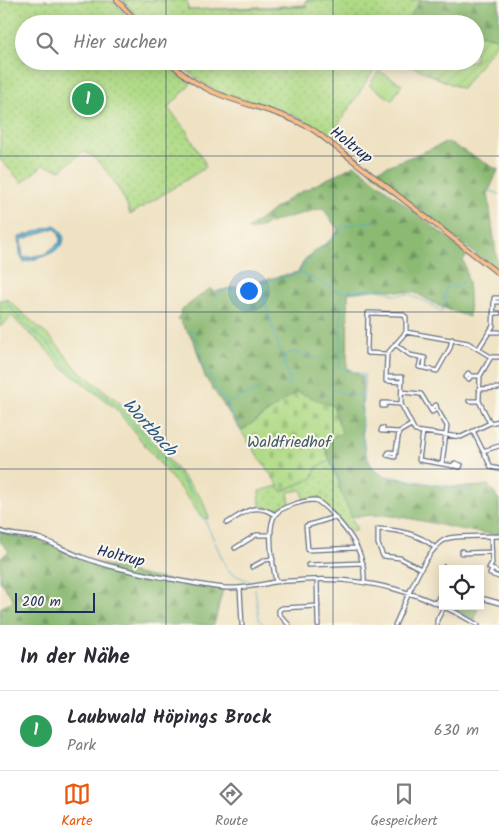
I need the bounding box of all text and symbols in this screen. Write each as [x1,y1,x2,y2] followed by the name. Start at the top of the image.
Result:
[15,15,484,70] search box
[73,28,167,58] text: Hier suchen
[33,29,61,57] icon: search
[72,80,104,118] pin: 1
[324,120,378,170] street label: Holtrup
[236,278,262,304] your location
[114,392,184,465] water label: Wortbach
[247,430,333,455] park label: Waldfriedhof
[94,538,148,575] street label: Holtrup
[439,565,484,610] map controls
[439,565,484,610] button: locate
[15,590,95,613] scale bar
[22,591,61,613] text: 200 m
[20,641,130,674] text: In der Nähe
[67,703,271,733] text: Laubwald Höpings Brock
[34,718,38,743] text: 1
[434,718,479,743] text: 630 m
[67,733,96,758] text: Park
[61,780,92,832] tab: Karte
[215,780,248,832] tab: Route
[370,780,438,832] tab: Gespeichert

